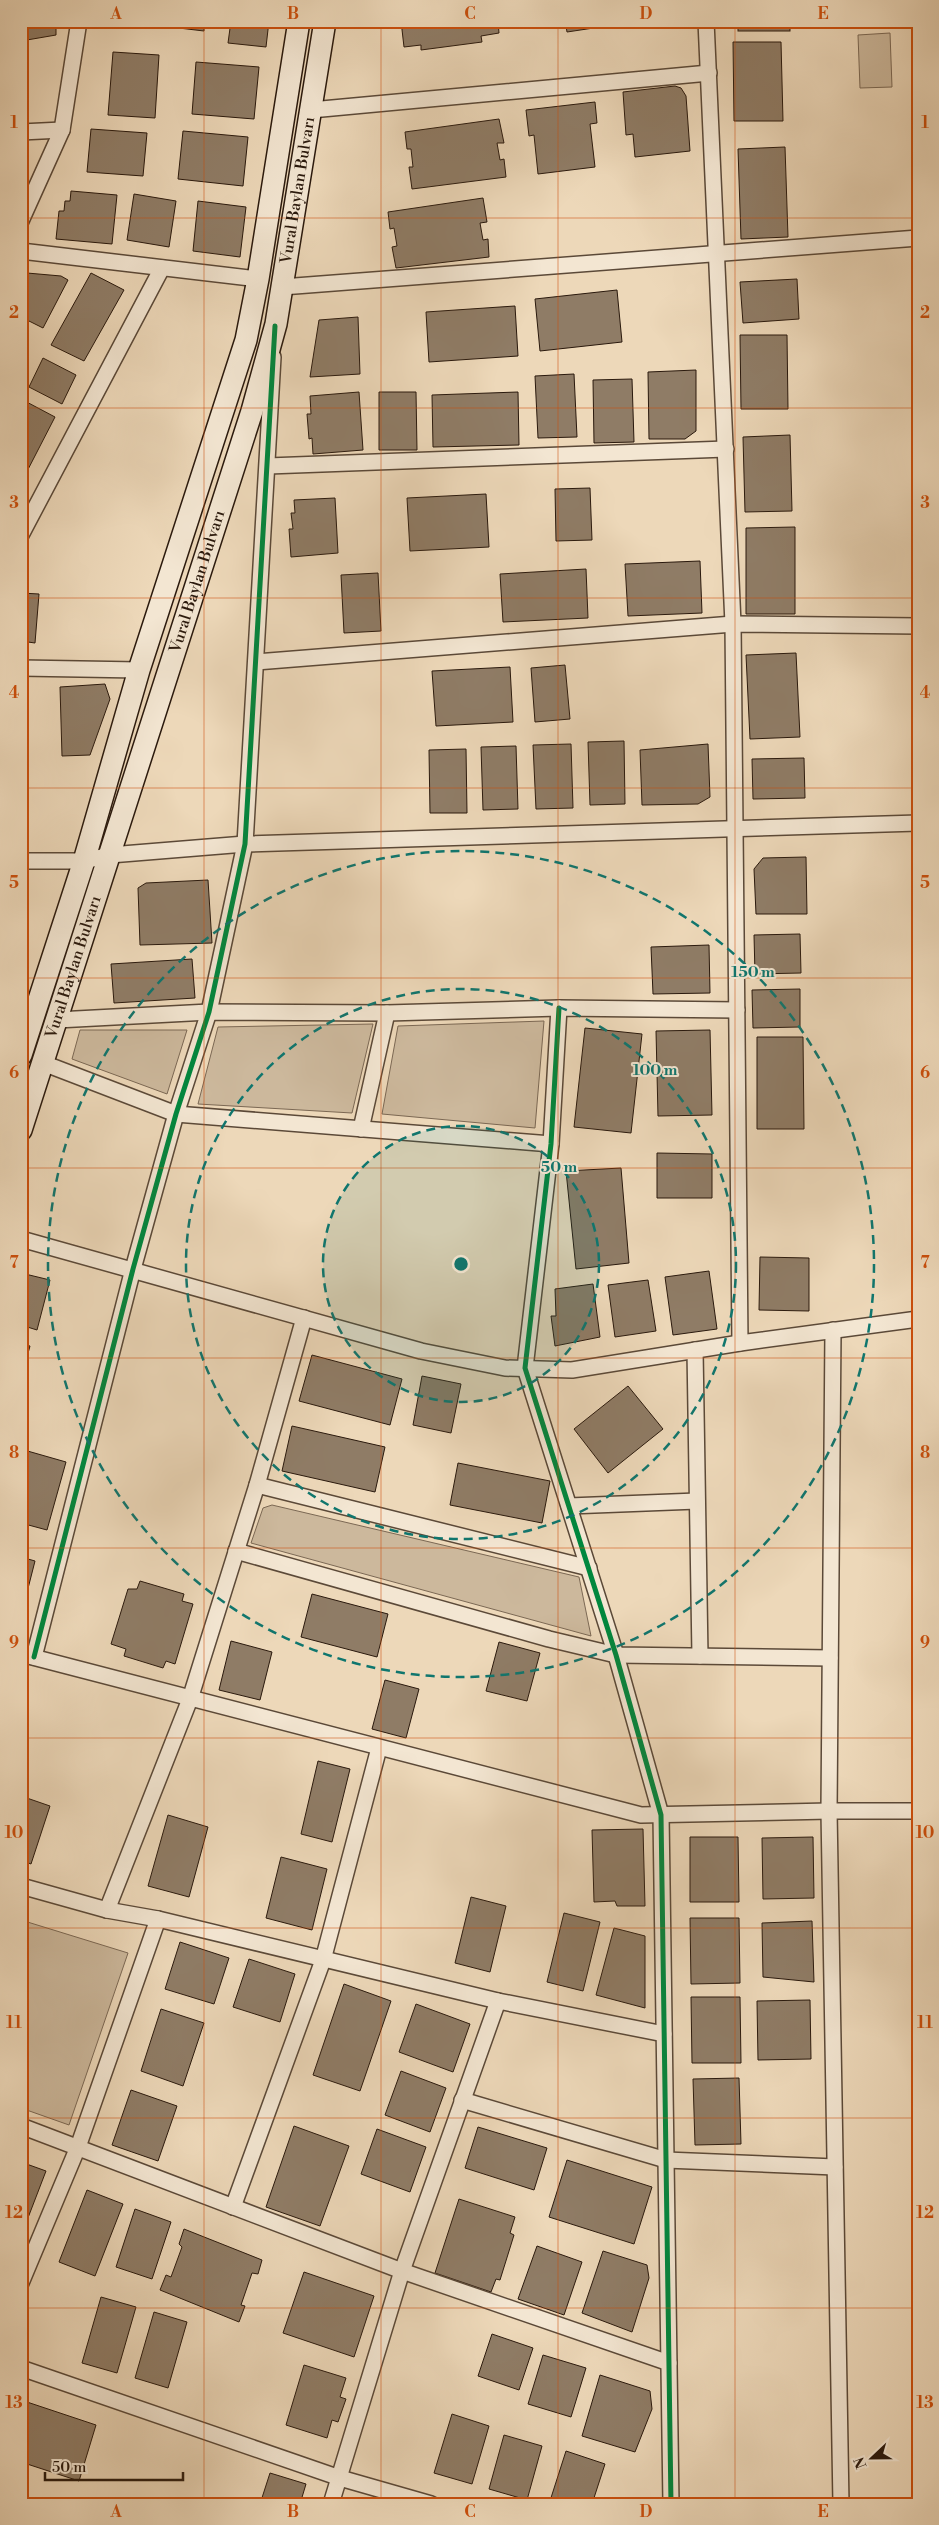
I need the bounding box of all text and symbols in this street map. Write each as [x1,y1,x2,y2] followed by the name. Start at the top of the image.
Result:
[109,4,122,24] text: A
[287,4,299,24] text: B
[464,4,476,24] text: C
[640,4,653,24] text: D
[817,4,829,24] text: E
[10,113,18,133] text: 1
[921,113,929,133] text: 1
[276,115,319,266] street label: Vural Baylan Bulvarı
[9,303,19,323] text: 2
[920,303,930,323] text: 2
[9,493,19,513] text: 3
[920,493,930,513] text: 3
[165,508,229,657] street label: Vural Baylan Bulvarı
[9,683,20,703] text: 4
[920,683,931,703] text: 4
[9,873,19,893] text: 5
[920,873,930,893] text: 5
[41,893,106,1042] street label: Vural Baylan Bulvarı
[731,963,775,982] text: 150 m
[633,1061,678,1080] text: 100 m
[9,1063,19,1083] text: 6
[920,1063,930,1083] text: 6
[541,1158,577,1177] text: 50 m
[9,1253,19,1273] text: 7
[920,1253,930,1273] text: 7
[452,1255,470,1273] centre of rings
[9,1443,19,1463] text: 8
[920,1443,930,1463] text: 8
[9,1633,19,1653] text: 9
[920,1633,930,1653] text: 9
[5,1823,23,1843] text: 10
[916,1823,934,1843] text: 10
[6,2013,22,2033] text: 11
[917,2013,933,2033] text: 11
[5,2203,23,2223] text: 12
[916,2203,934,2223] text: 12
[5,2393,23,2413] text: 13
[916,2393,934,2413] text: 13
[846,2432,896,2482] north arrow
[45,2450,182,2482] scale bar
[850,2454,871,2471] text: N
[52,2458,86,2477] text: 50 m
[109,2502,122,2522] text: A
[287,2502,299,2522] text: B
[464,2502,476,2522] text: C
[640,2502,653,2522] text: D
[817,2502,829,2522] text: E

